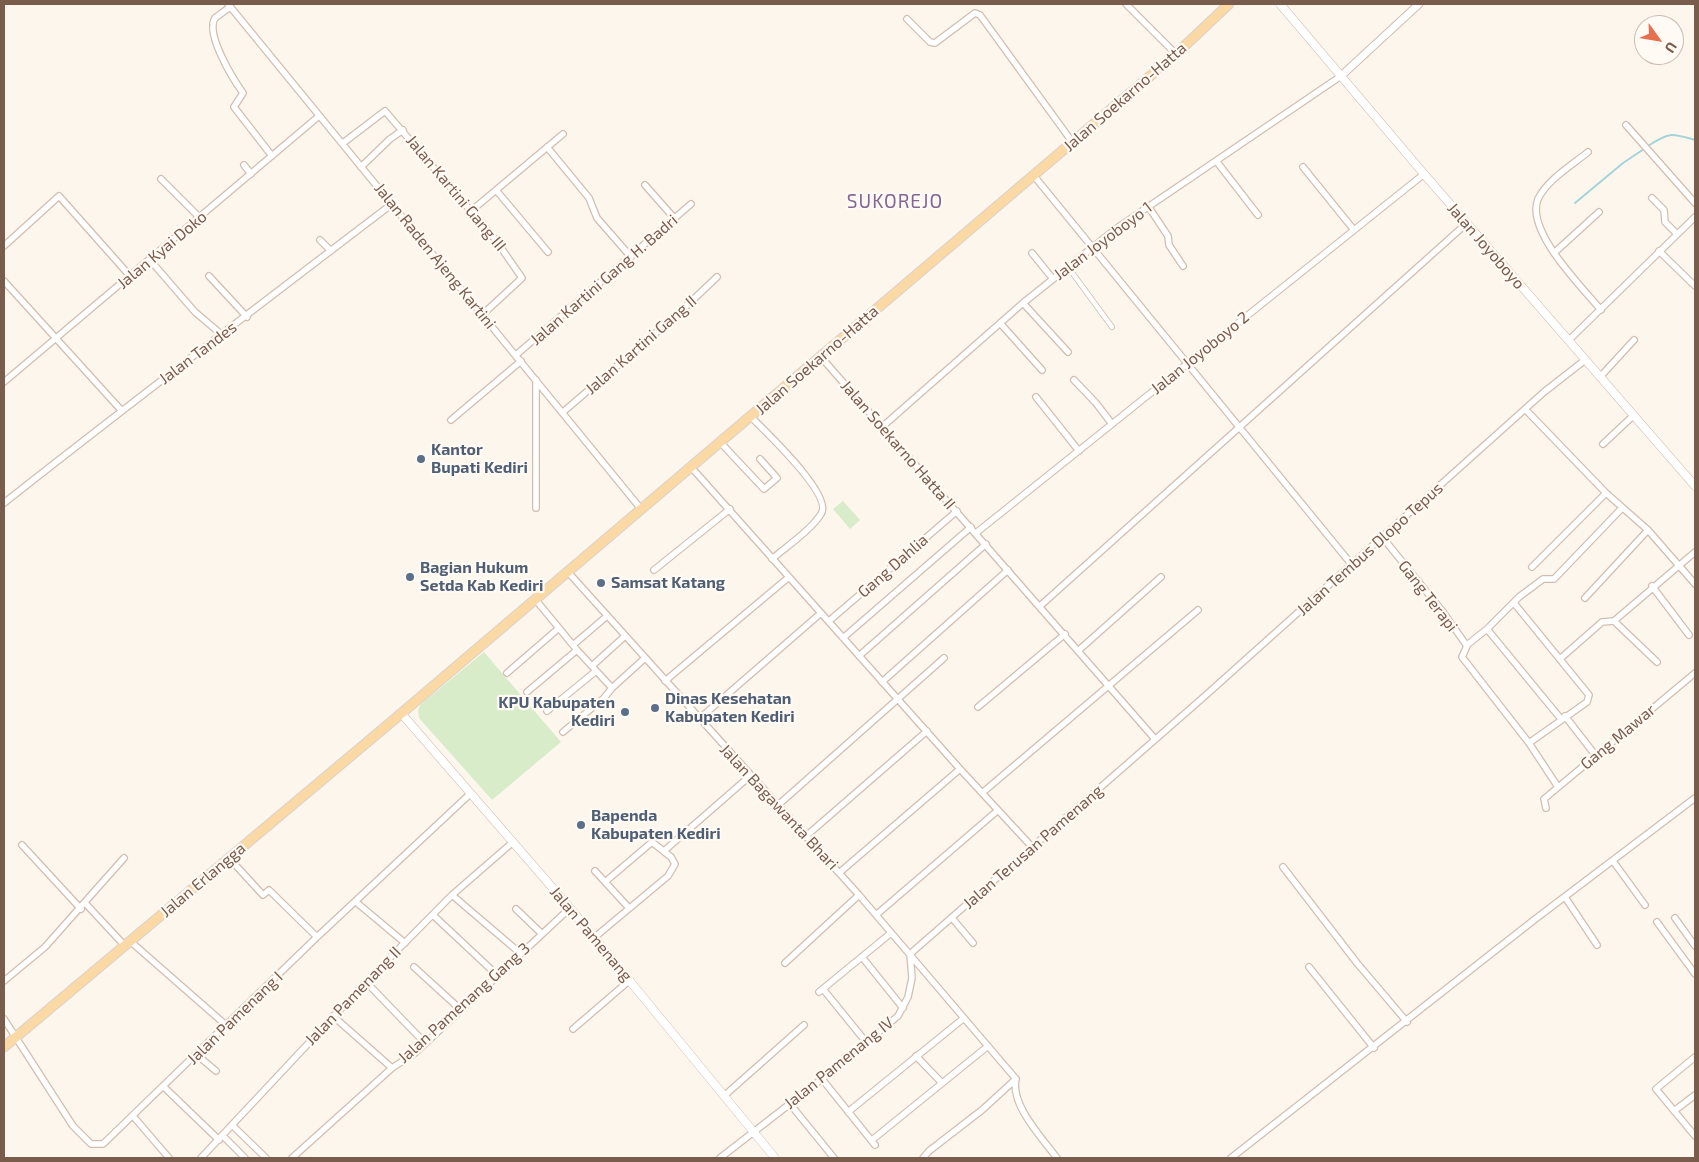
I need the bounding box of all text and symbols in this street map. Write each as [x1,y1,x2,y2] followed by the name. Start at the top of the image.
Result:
[1634,15,1684,65] north arrow
[1060,38,1190,156] street label: Jalan Soekarno-Hatta
[1662,39,1681,56] text: U
[402,131,510,255] street label: Jalan Kartini Gang III
[370,179,500,333] street label: Jalan Raden Ajeng Kartini
[846,191,944,213] district label: SUKOREJO
[1050,198,1156,284] street label: Jalan Joyoboyo 1
[1443,199,1529,293] street label: Jalan Joyoboyo
[113,207,211,293] street label: Jalan Kyai Doko
[526,211,682,349] street label: Jalan Kartini Gang H. Badri
[581,291,701,399] street label: Jalan Kartini Gang II
[752,301,882,419] street label: Jalan Soekarno-Hatta
[1147,308,1253,398] street label: Jalan Joyoboyo 2
[155,318,241,388] street label: Jalan Tandes
[837,376,959,514] street label: Jalan Soekarno Hatta II
[431,440,528,478] place label: Kantor Bupati Kediri
[415,453,427,465] marker: Kantor Bupati Kediri
[1293,478,1447,620] street label: Jalan Tembus Dlopo Tepus
[854,530,932,602] street label: Gang Dahlia
[1394,557,1462,635] street label: Gang Terapi
[420,558,543,596] place label: Bagian Hukum Setda Kab Kediri
[404,571,416,583] marker: Bagian Hukum Setda Kab Kediri
[611,573,725,593] place label: Samsat Katang
[595,577,607,589] marker: Samsat Katang
[665,689,795,727] place label: Dinas Kesehatan Kabupaten Kediri
[498,693,615,731] place label: KPU Kabupaten Kediri
[1577,700,1659,774] street label: Gang Mawar
[649,702,661,714] marker: Dinas Kesehatan Kabupaten Kediri
[619,706,631,718] marker: KPU Kabupaten Kediri
[716,740,842,874] street label: Jalan Bagawanta Bhari
[959,781,1107,913] street label: Jalan Terusan Pamenang
[591,806,721,844] place label: Bapenda Kabupaten Kediri
[575,819,587,831] marker: Bapenda Kabupaten Kediri
[156,839,250,921] street label: Jalan Erlangga
[546,883,636,985] street label: Jalan Pamenang
[394,939,534,1067] street label: Jalan Pamenang Gang 3
[301,943,405,1049] street label: Jalan Pamenang II
[183,968,287,1068] street label: Jalan Pamenang I
[780,1013,898,1113] street label: Jalan Pamenang IV

